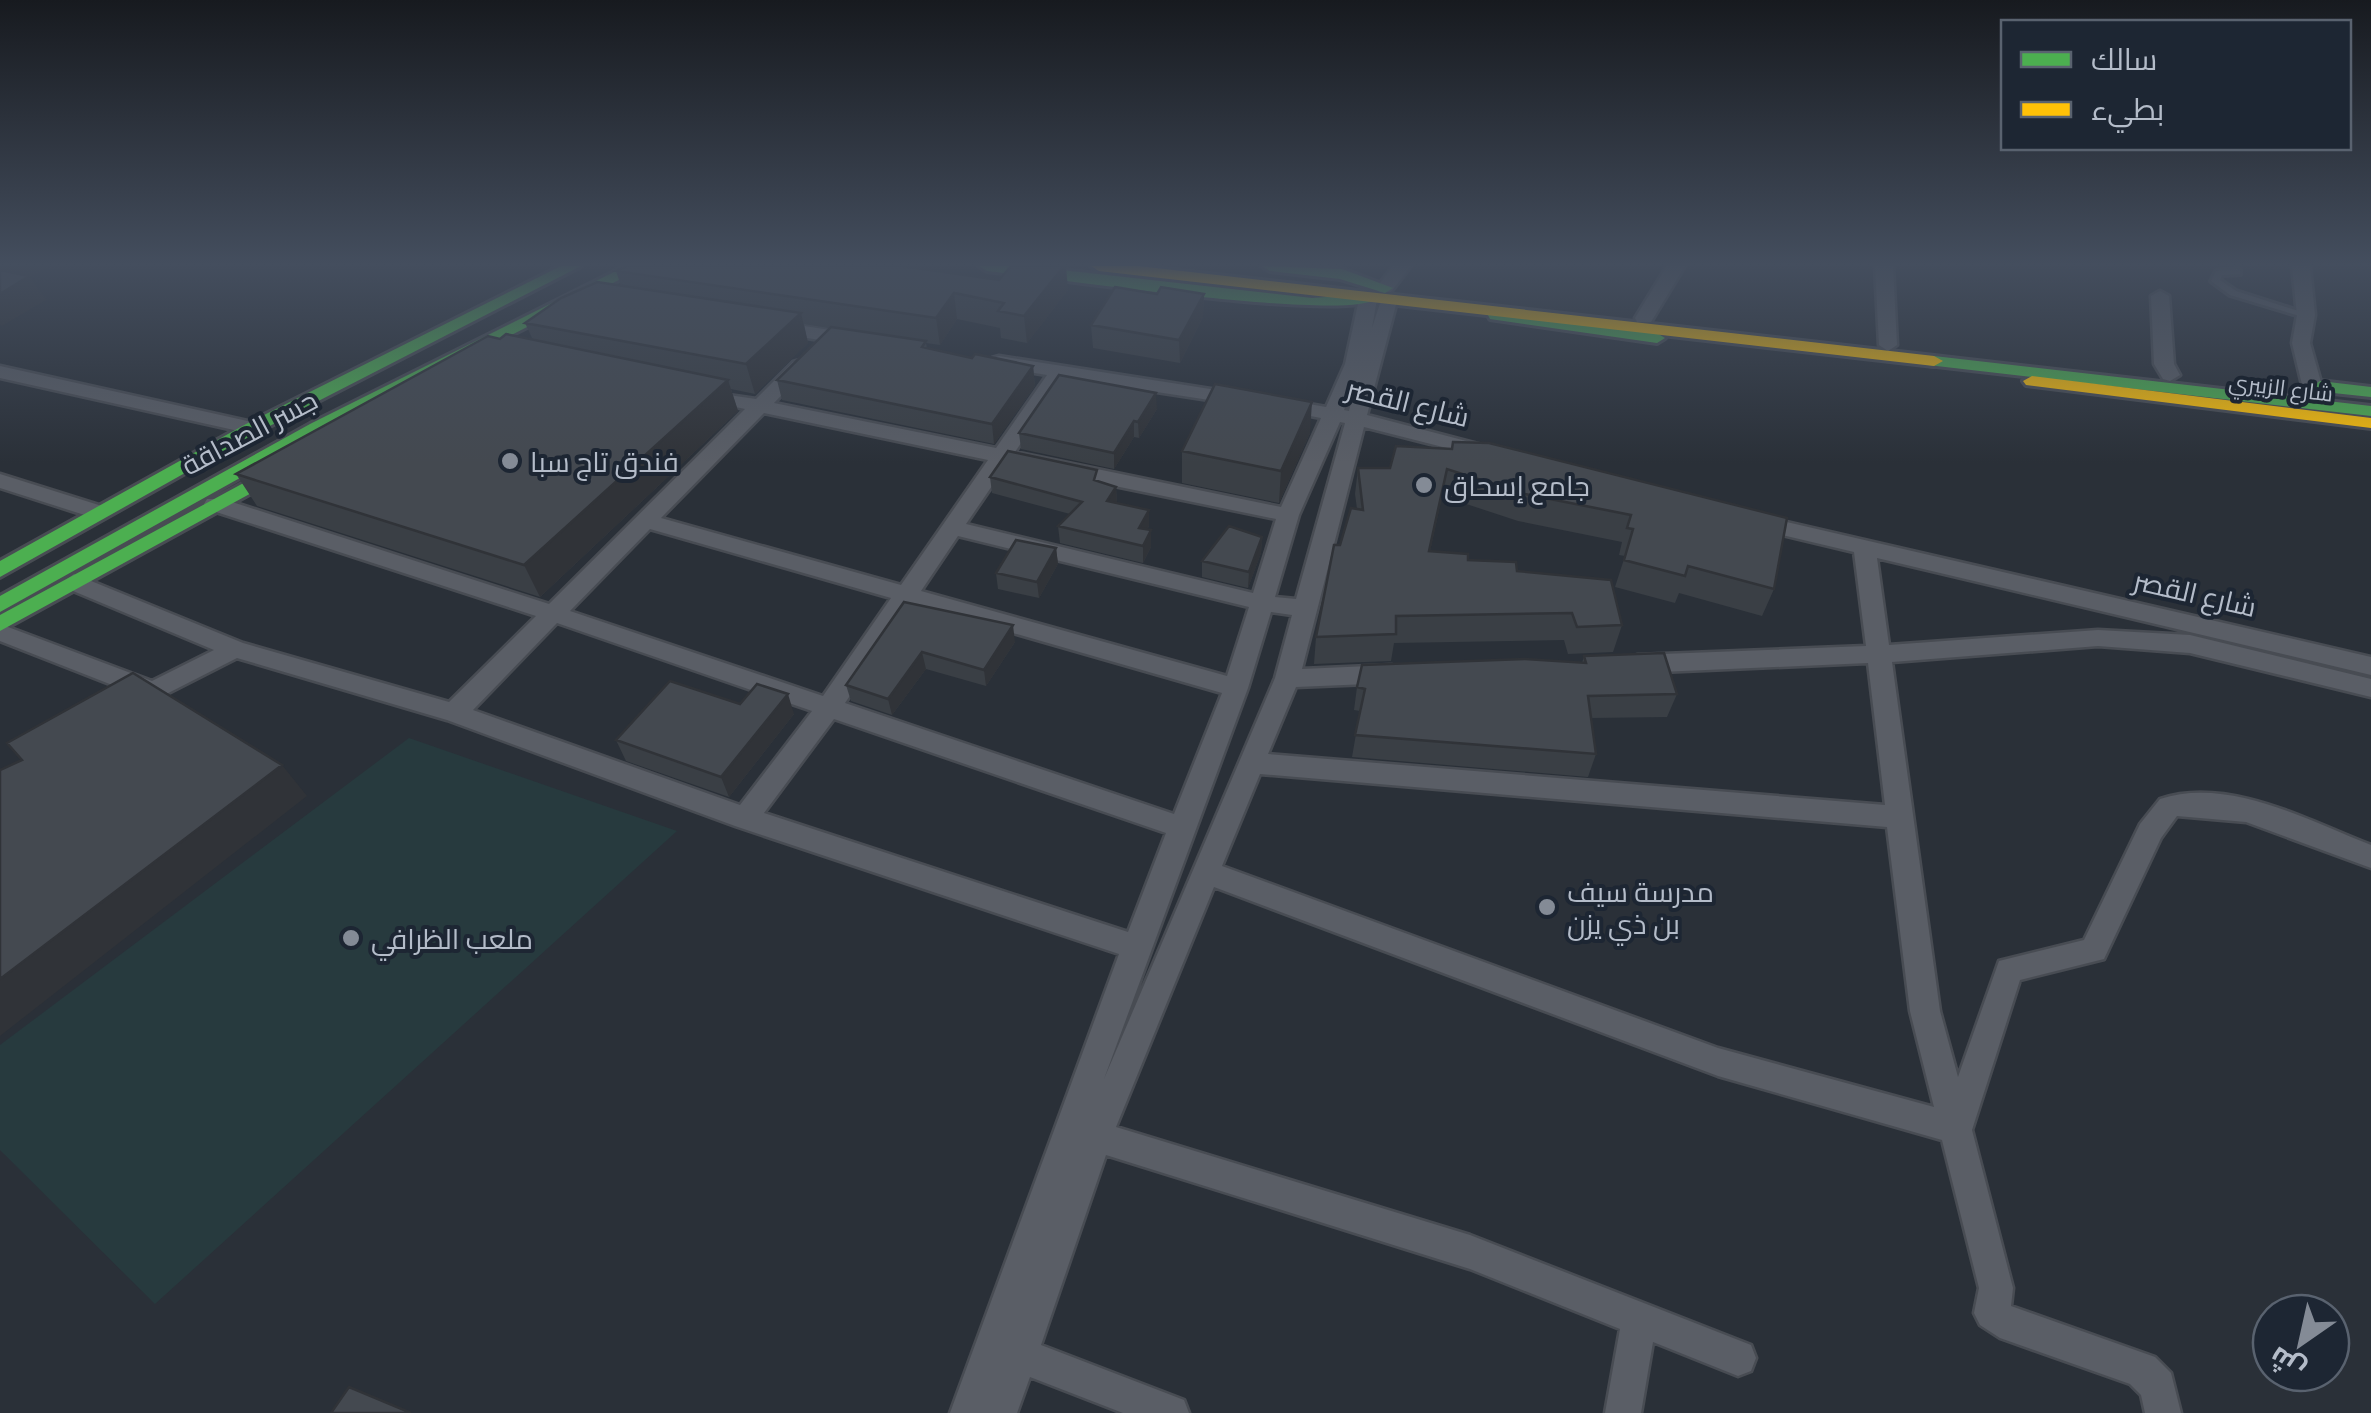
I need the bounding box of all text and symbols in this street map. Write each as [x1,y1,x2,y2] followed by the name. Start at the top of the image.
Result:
[2001,20,2351,150] legend
[2091,42,2157,76] text: سالك
[2091,92,2164,133] text: بطيء
[2227,368,2335,411] street label: شارع الزبيري
[1341,371,1472,436] street label: شارع القصر
[176,383,322,481] street label: جسر الصداقة
[530,446,679,481] place label: فندق تاج سبا
[499,450,521,472] marker: فندق تاج سبا
[1444,470,1590,505] place label: جامع إسحاق
[1413,474,1435,496] marker: جامع إسحاق
[2128,563,2259,626] street label: شارع القصر
[1567,876,1714,946] place label: مدرسة سيف بن ذي يزن
[1536,896,1558,918] marker: مدرسة سيف بن ذي يزن
[371,923,533,961] place label: ملعب الظرافي
[340,927,362,949] marker: ملعب الظرافي
[2251,1293,2351,1393] north arrow
[2263,1340,2311,1387] text: ش

